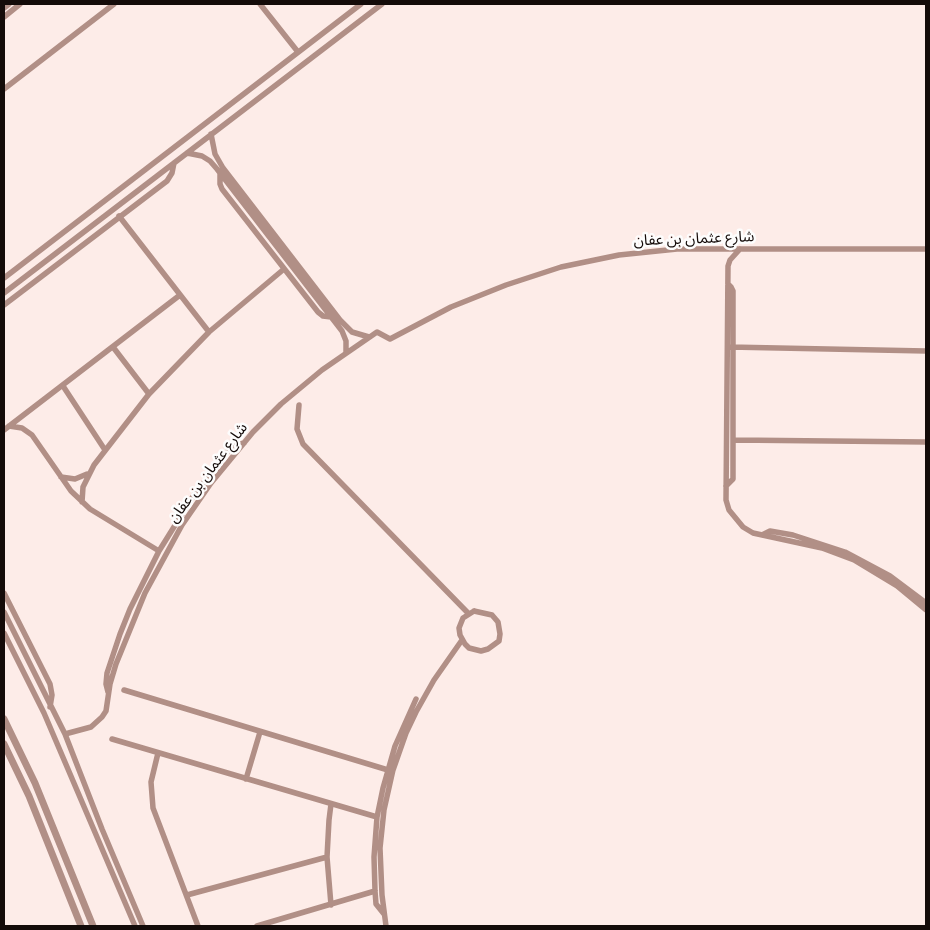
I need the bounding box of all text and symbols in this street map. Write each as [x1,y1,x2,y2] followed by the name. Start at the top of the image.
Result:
[633,228,755,250] street label: شارع عثمان بن عفان
[164,419,252,527] street label: شارع عثمان بن عفان

